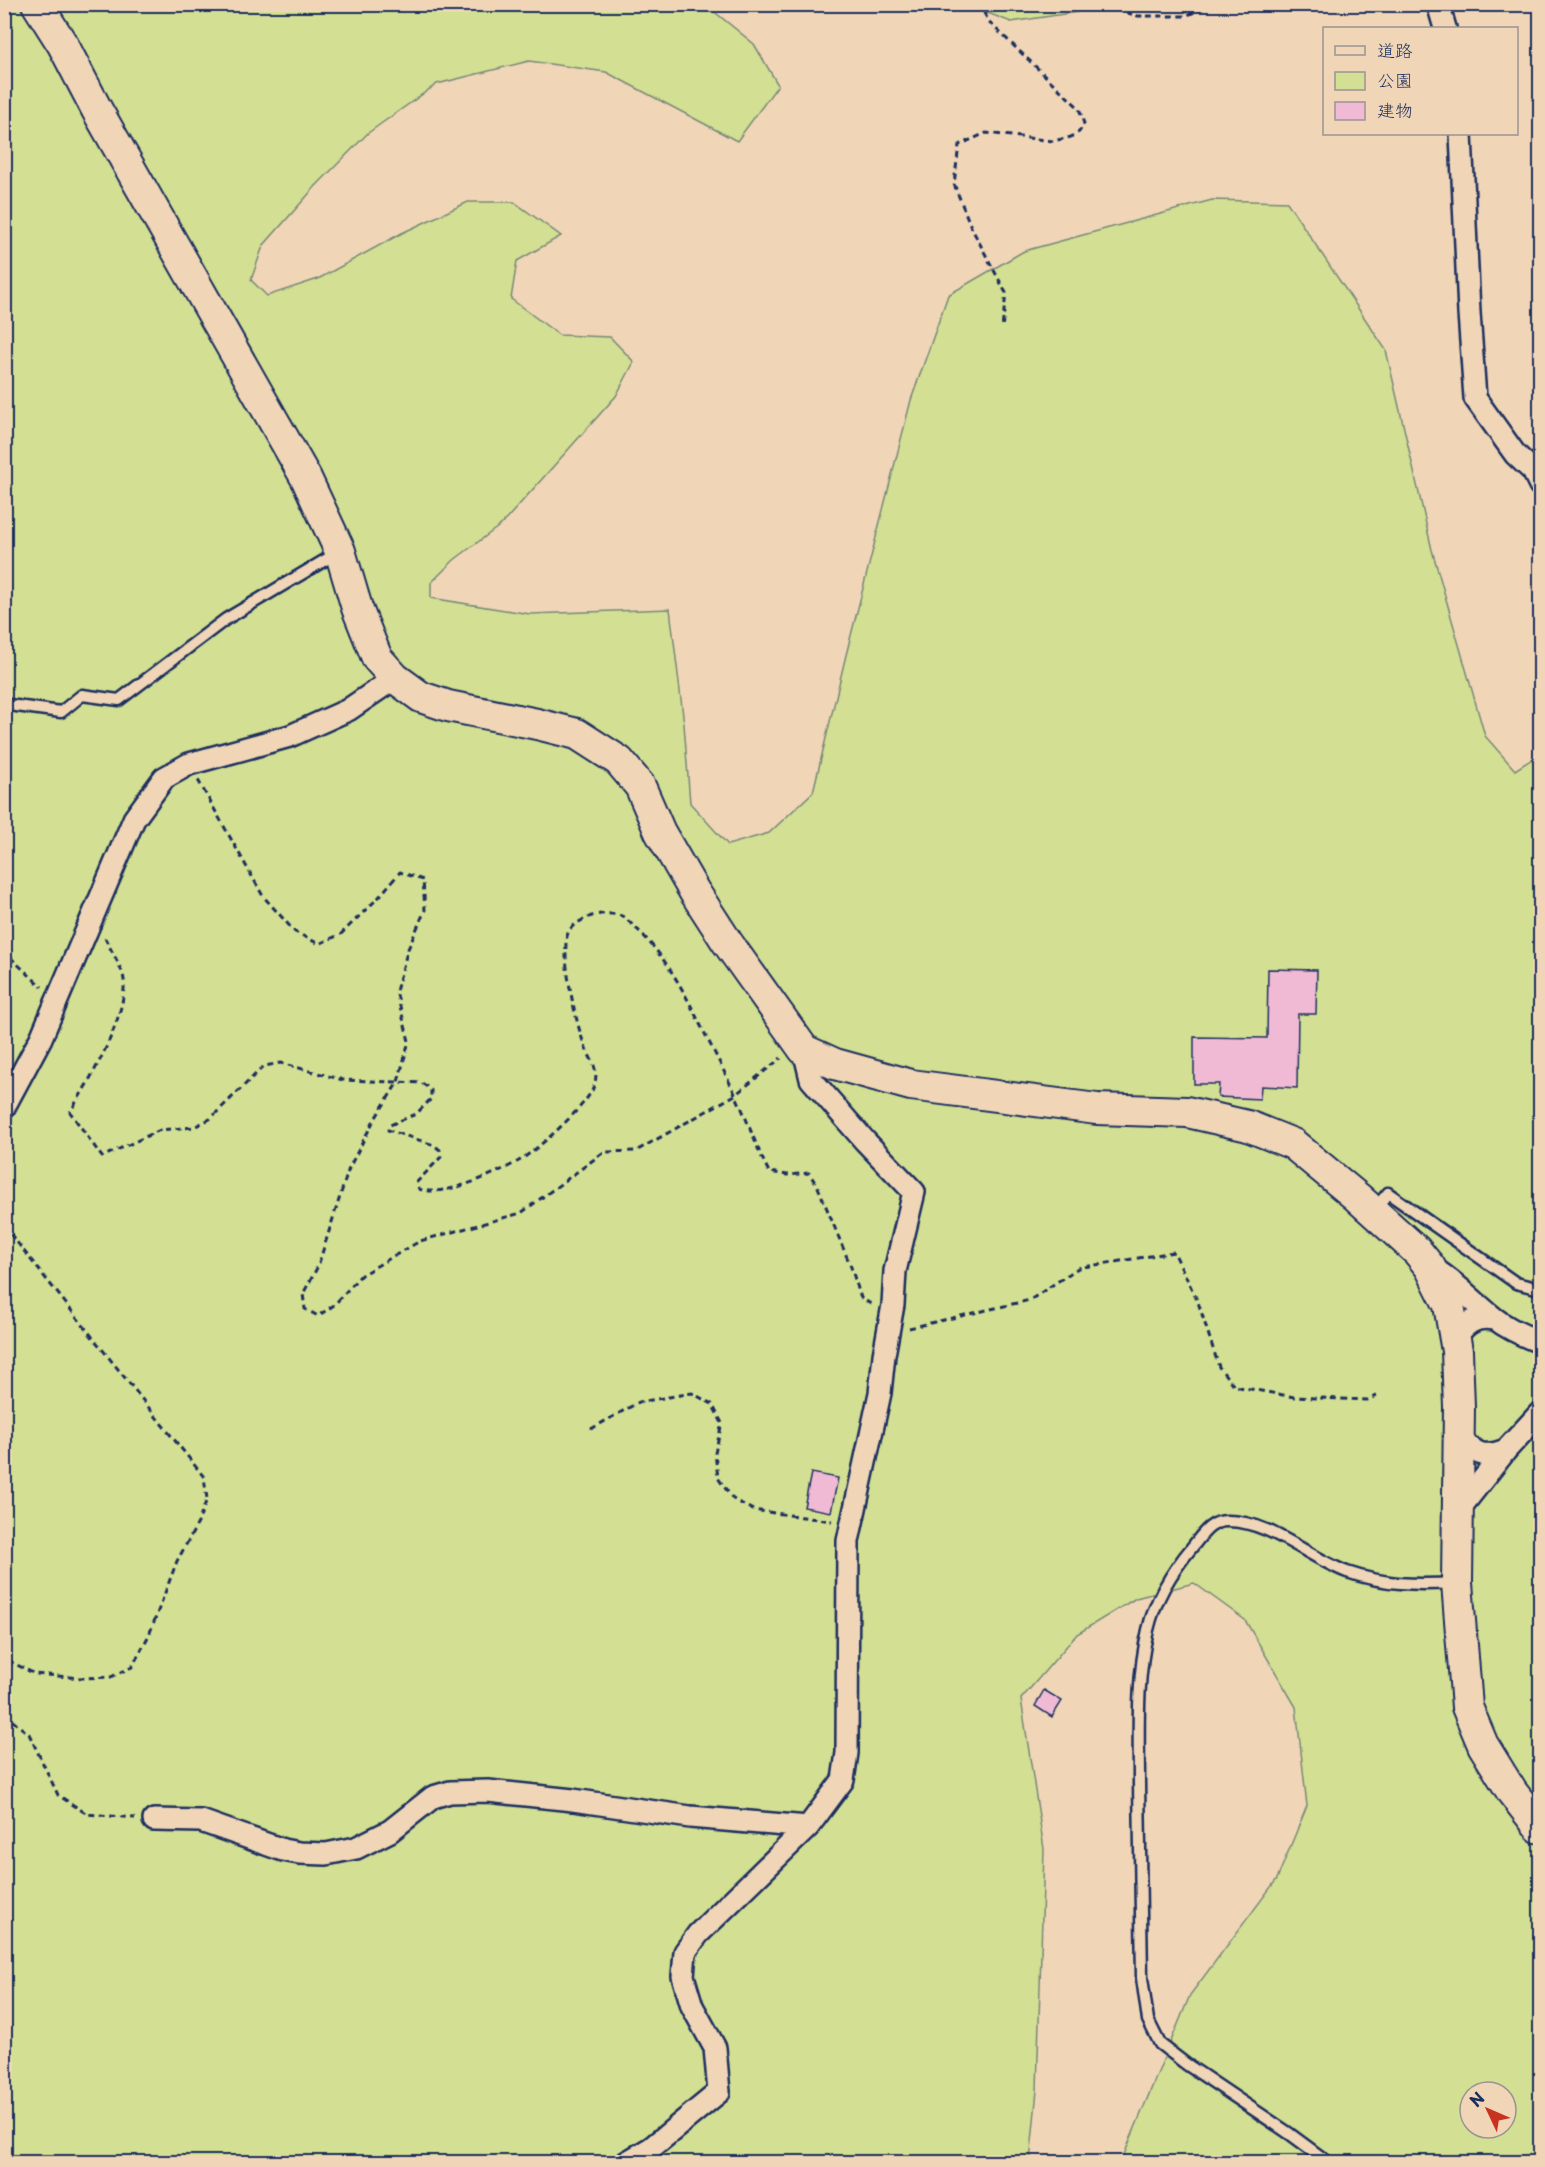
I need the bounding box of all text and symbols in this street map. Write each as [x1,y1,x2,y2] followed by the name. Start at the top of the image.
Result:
[1323,27,1518,135] legend
[1377,36,1413,63] text: 道路
[1377,66,1413,93] text: 公園
[1377,96,1413,123] text: 建物
[1458,2080,1518,2140] north arrow
[1463,2086,1490,2112] text: N

